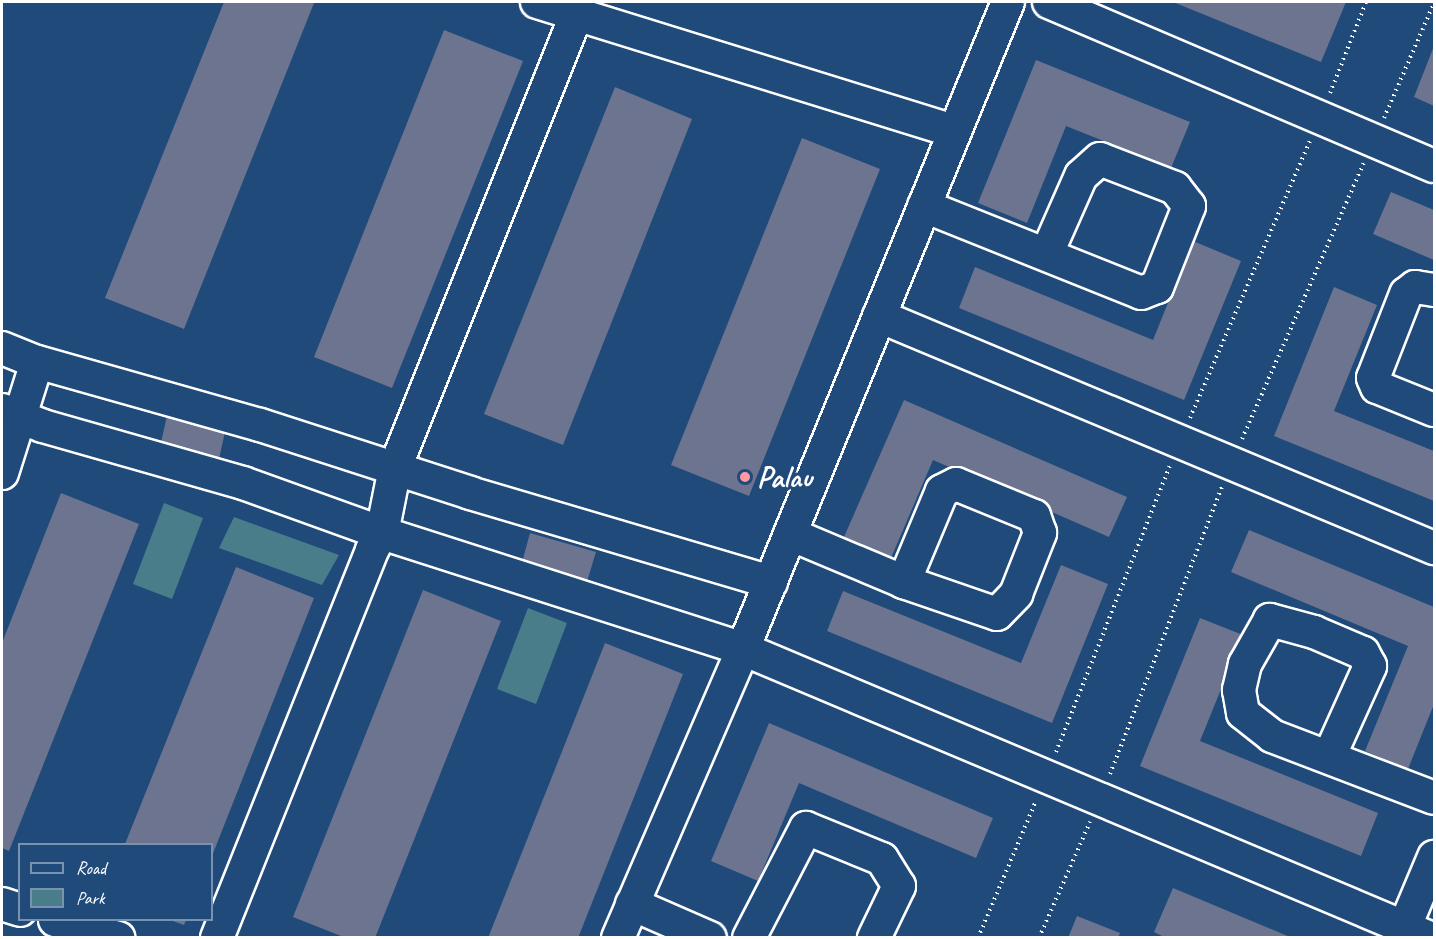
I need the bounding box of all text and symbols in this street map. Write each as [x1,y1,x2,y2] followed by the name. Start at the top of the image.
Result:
[757,459,812,495] place label: Palau
[738,470,752,484] marker: Palau
[18,843,213,921] legend
[76,857,106,879] text: Road
[76,887,105,909] text: Park

